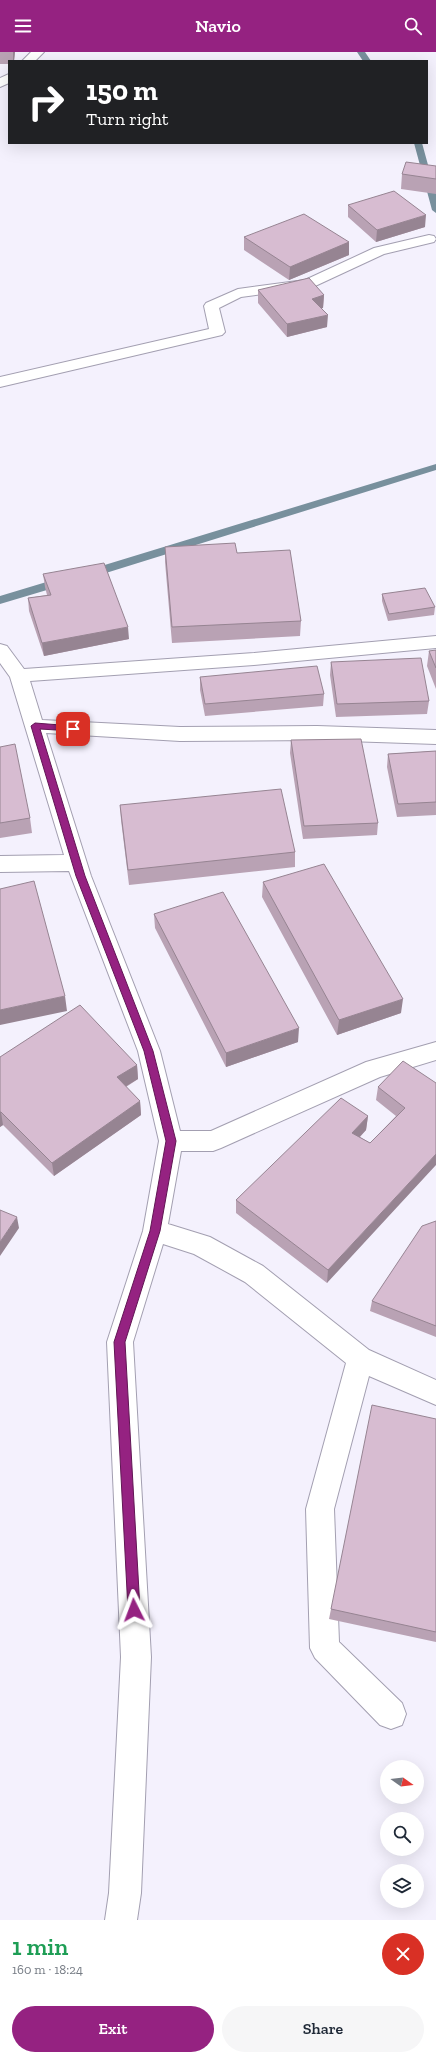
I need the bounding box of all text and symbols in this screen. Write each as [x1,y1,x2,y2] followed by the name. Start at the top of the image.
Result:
[12,15,34,37] icon: menu
[195,15,241,37] text: Navio
[402,15,424,37] icon: search
[86,74,158,107] text: 150 m
[20,76,72,128] icon: right
[86,108,168,130] text: Turn right
[56,712,90,746] pin
[62,718,84,740] icon: arrive
[113,1589,155,1631] position arrow
[380,1760,424,1804] north arrow
[380,1760,424,1908] map controls
[380,1812,424,1856] button: search
[380,1864,424,1908] button: layers
[12,1932,68,1961] text: 1 min
[382,1933,424,1975] button: close
[12,1962,83,1977] text: 160 m · 18:24
[12,2006,214,2052] button: Exit
[222,2006,424,2052] button: Share

